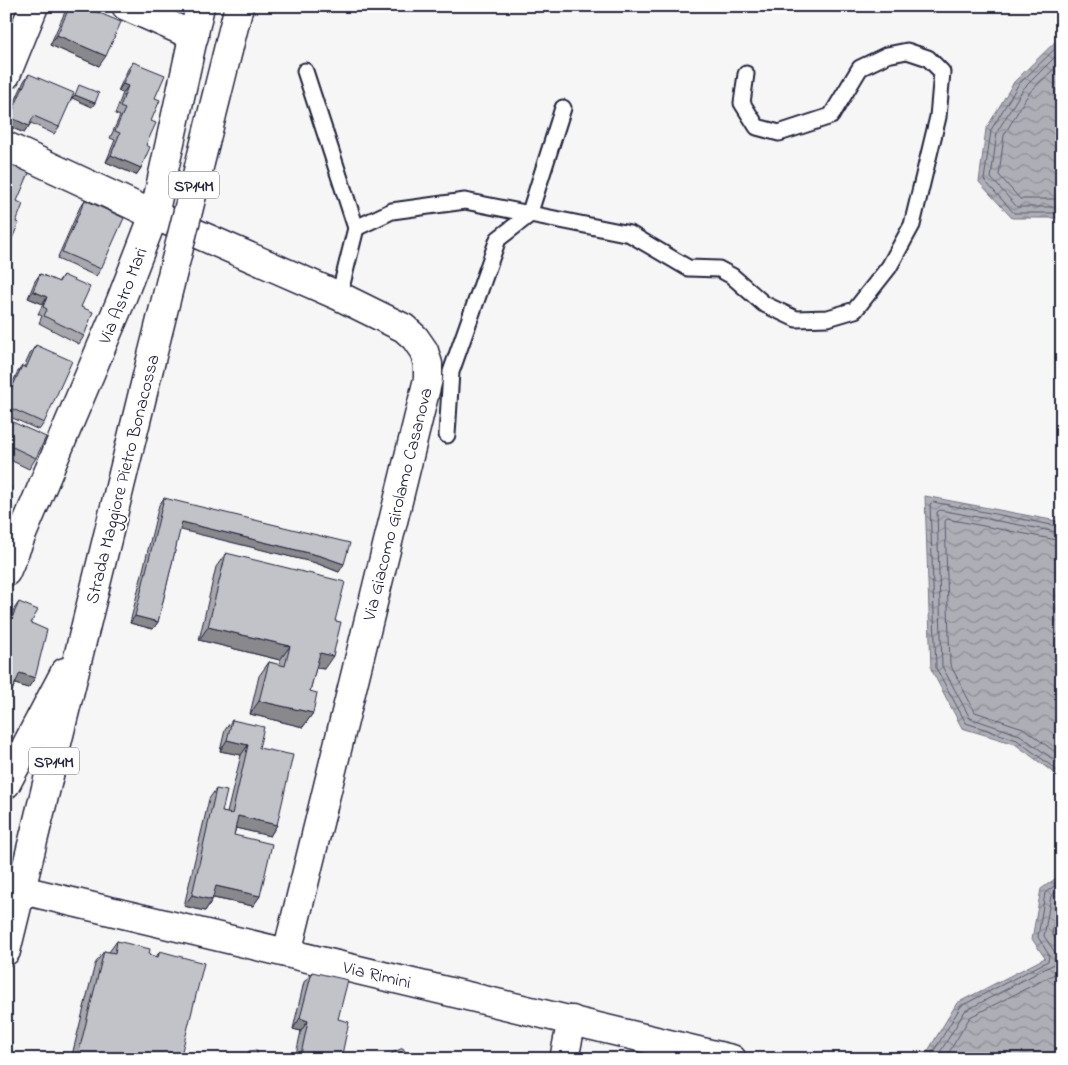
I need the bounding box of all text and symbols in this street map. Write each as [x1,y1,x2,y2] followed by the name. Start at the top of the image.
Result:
[169,172,219,198] road number: SP14M
[93,244,155,350] street label: Via Astro Mari
[80,352,169,607] street label: Strada Maggiore Pietro Bonacossa
[357,385,440,625] street label: Via Giacomo Girolamo Casanova
[29,748,79,774] road number: SP14M
[339,956,413,997] street label: Via Rimini

